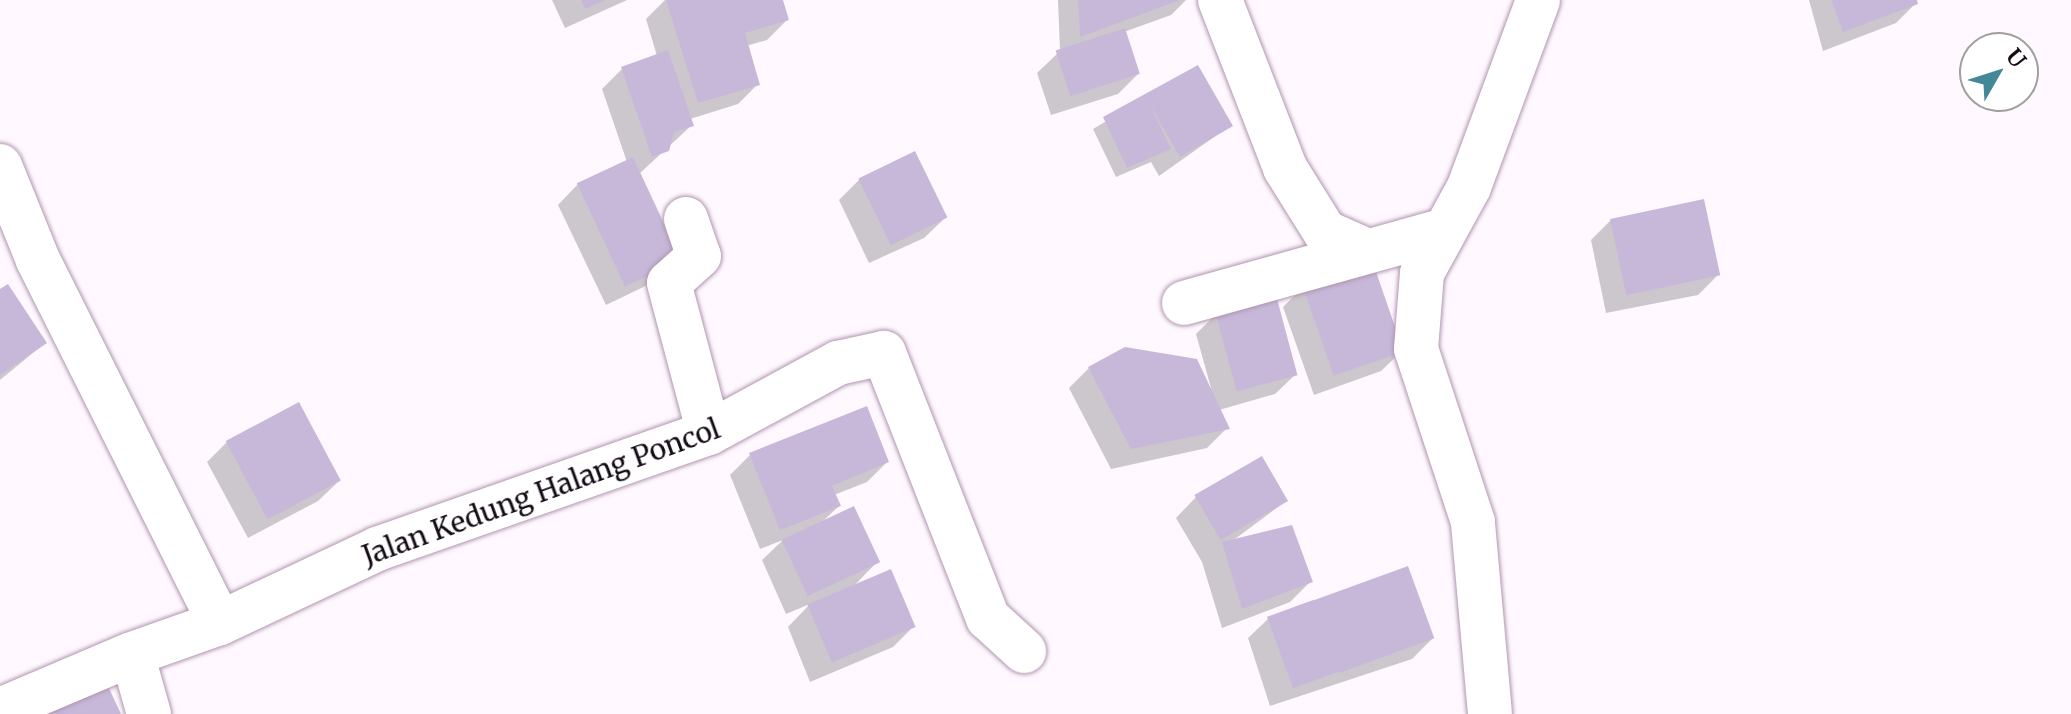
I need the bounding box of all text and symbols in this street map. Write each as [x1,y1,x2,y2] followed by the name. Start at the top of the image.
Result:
[1959,32,2039,112] north arrow
[2000,43,2032,73] text: U
[358,412,724,572] street label: Jalan Kedung Halang Poncol

